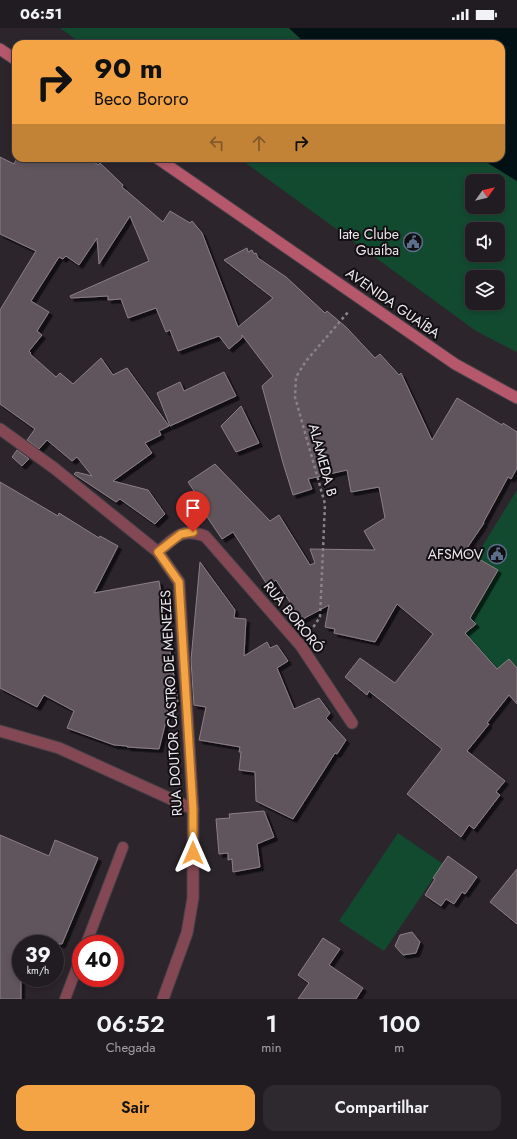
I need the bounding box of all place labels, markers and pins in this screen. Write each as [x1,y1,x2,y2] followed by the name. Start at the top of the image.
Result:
[339,224,399,260] place label: Iate Clube Guaíba
[402,231,424,253] public building icon: Iate Clube Guaíba
[176,491,210,532] pin
[486,543,508,565] public building icon: AFSMOV
[428,544,484,564] place label: AFSMOV

